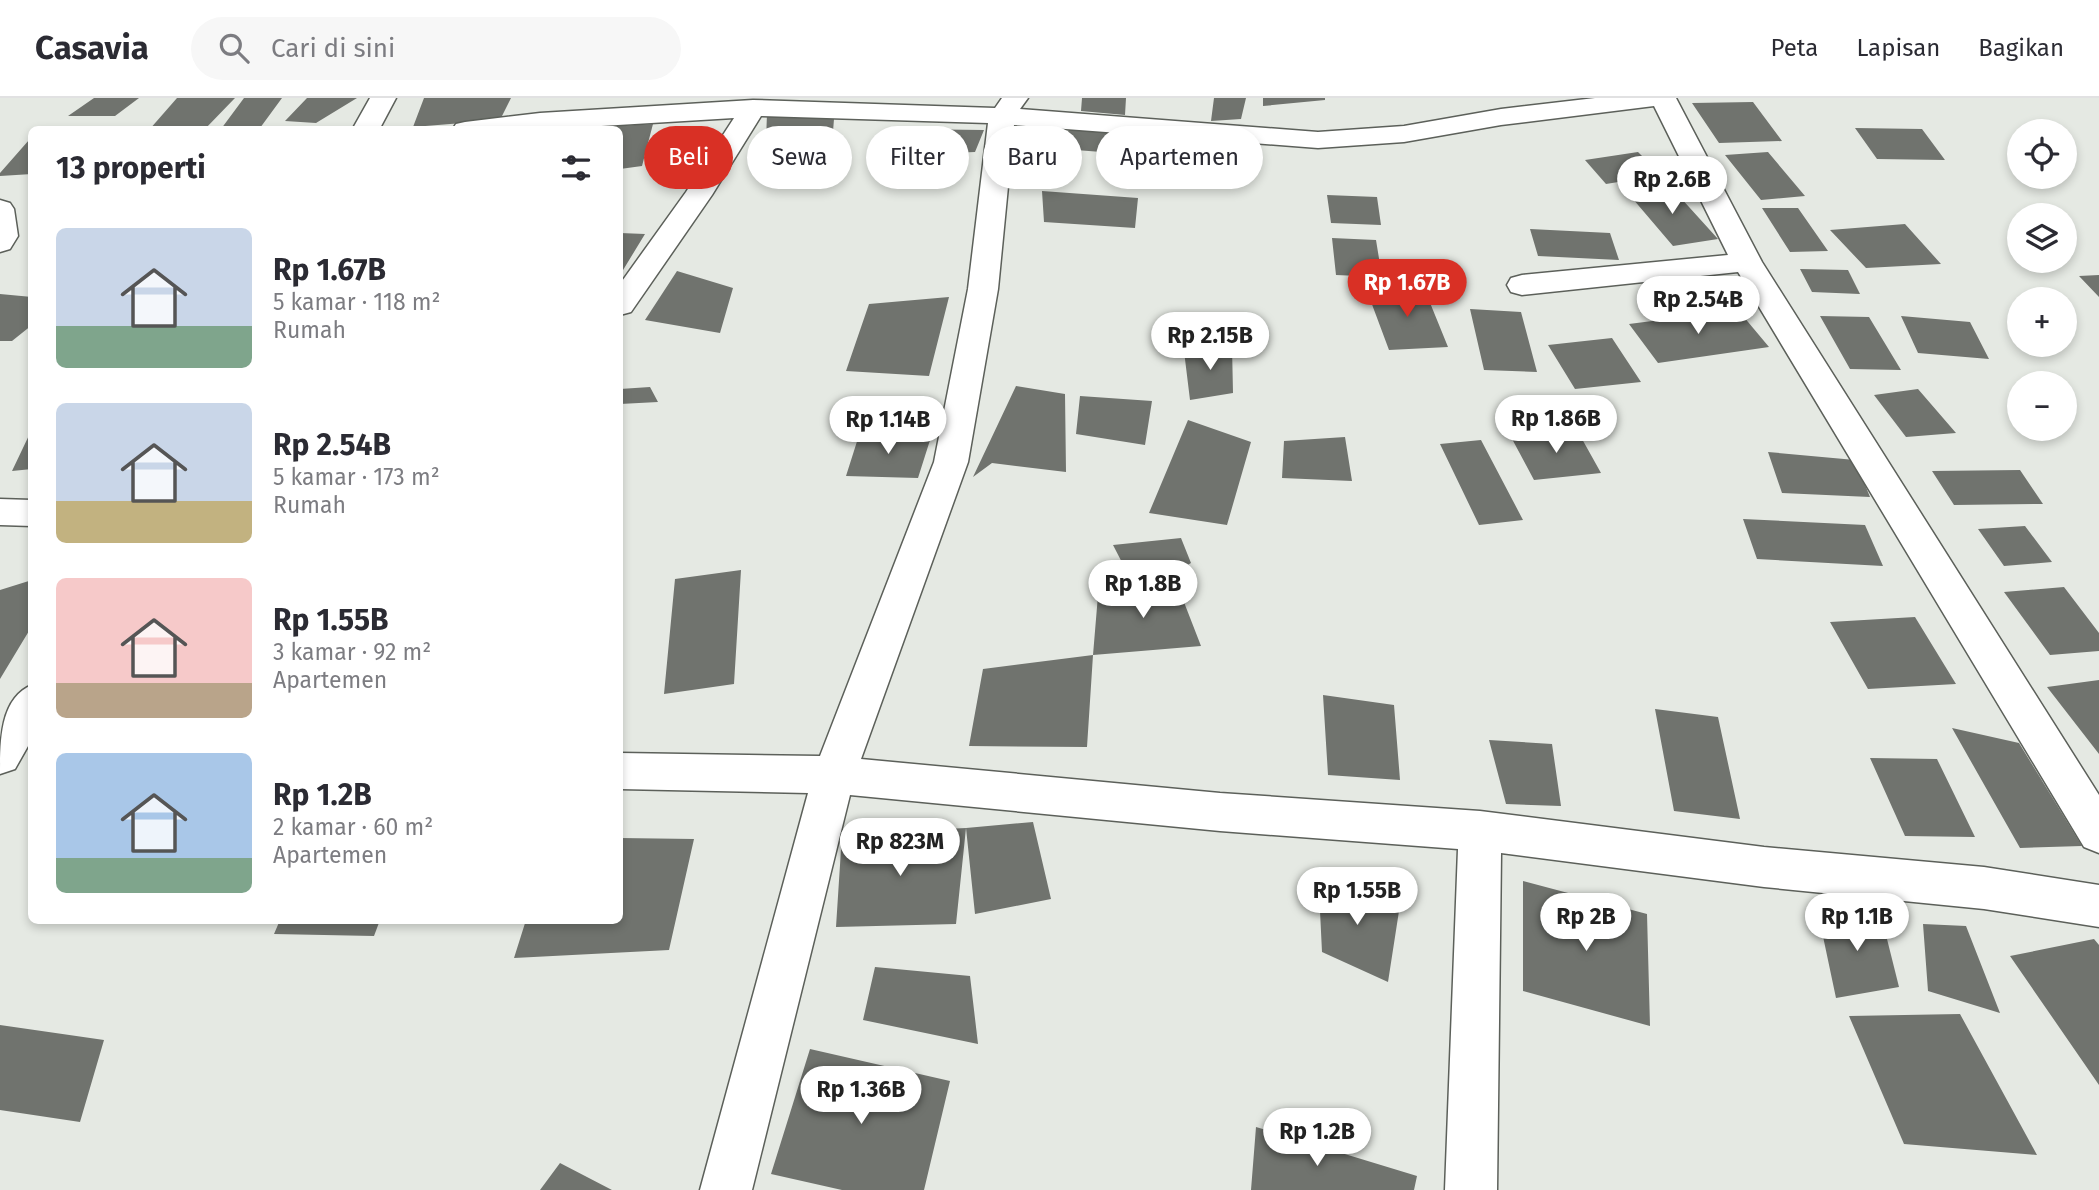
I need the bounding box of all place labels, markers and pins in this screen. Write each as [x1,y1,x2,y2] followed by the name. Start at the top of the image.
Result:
[1607,156,1737,216] pin: Rp 2.6B
[1335,260,1479,319] pin: Rp 1.67B
[1626,276,1770,336] pin: Rp 2.54B
[1138,313,1282,372] pin: Rp 2.15B
[816,396,960,456] pin: Rp 1.14B
[1484,396,1628,455] pin: Rp 1.86B
[1078,560,1208,620] pin: Rp 1.8B
[835,818,965,878] pin: Rp 823M
[1285,868,1429,927] pin: Rp 1.55B
[1537,894,1635,953] pin: Rp 2B
[1792,894,1922,953] pin: Rp 1.1B
[789,1066,933,1126] pin: Rp 1.36B
[1252,1108,1382,1168] pin: Rp 1.2B

